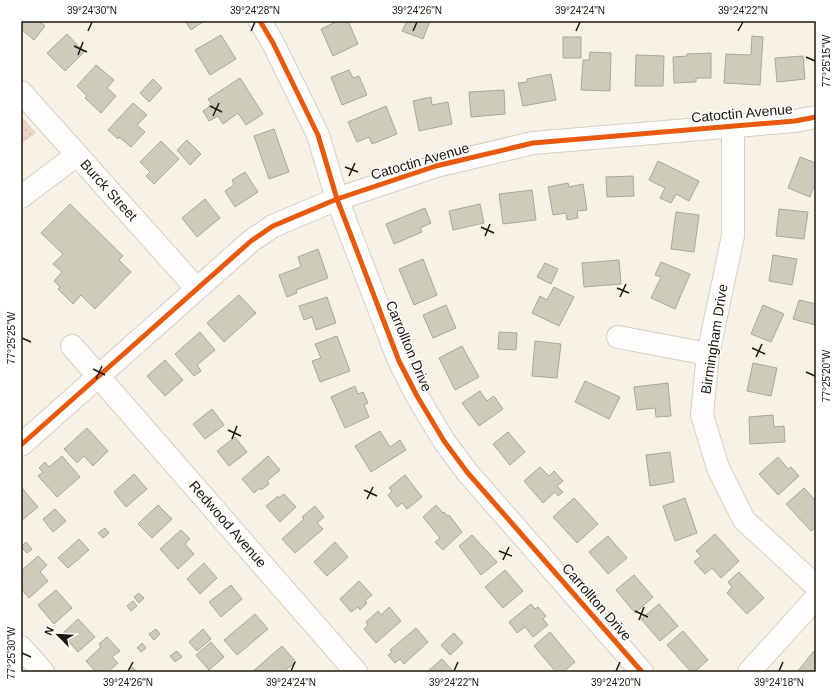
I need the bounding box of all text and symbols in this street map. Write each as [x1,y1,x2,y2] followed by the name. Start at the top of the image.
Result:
[67,5,117,16] text: 39°24'30"N
[230,5,280,16] text: 39°24'28"N
[392,5,442,16] text: 39°24'26"N
[555,5,605,16] text: 39°24'24"N
[718,5,768,16] text: 39°24'22"N
[821,34,832,87] text: 77°25'15"W
[691,101,794,125] street label: Catoctin Avenue
[369,139,471,183] street label: Catoctin Avenue
[77,156,141,224] street label: Burck Street
[697,283,731,395] street label: Birmingham Drive
[383,298,435,394] street label: Carrollton Drive
[6,311,17,364] text: 77°25'25"W
[821,349,832,402] text: 77°25'20"W
[186,477,270,571] street label: Redwood Avenue
[559,560,635,644] street label: Carrollton Drive
[38,615,78,655] north arrow
[42,625,56,637] text: N
[6,626,17,679] text: 77°25'30"W
[103,677,153,688] text: 39°24'26"N
[266,677,316,688] text: 39°24'24"N
[429,677,479,688] text: 39°24'22"N
[591,677,641,688] text: 39°24'20"N
[754,677,804,688] text: 39°24'18"N

